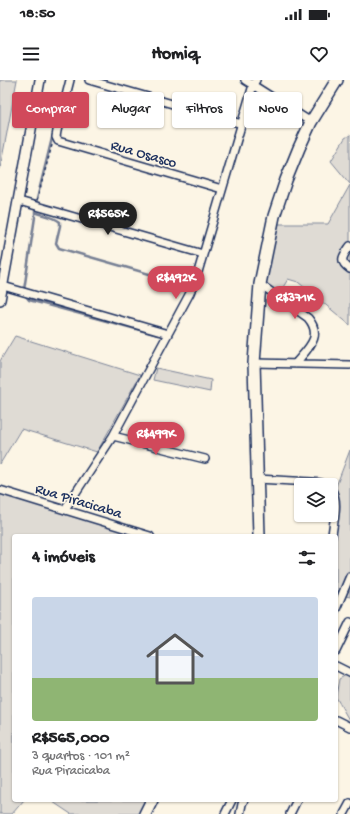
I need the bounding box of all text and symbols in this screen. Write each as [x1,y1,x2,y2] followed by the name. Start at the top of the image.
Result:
[20,5,55,23] text: 18:50
[20,43,42,65] icon: menu
[308,43,330,65] icon: heart
[151,44,199,65] text: Homiq
[12,92,89,128] chip: Comprar
[97,92,164,128] chip: Alugar
[172,92,236,128] chip: Filtros
[244,92,302,128] chip: Novo
[108,137,179,173] street label: Rua Osasco
[75,202,141,236] pin: R$565K
[88,207,128,222] text: R$565K
[143,266,209,300] pin: R$492K
[157,271,195,286] text: R$492K
[262,286,328,320] pin: R$371K
[276,291,314,306] text: R$371K
[123,422,189,456] pin: R$499K
[137,427,176,442] text: R$499K
[294,478,338,522] map controls
[294,478,338,522] button: layers
[33,480,125,524] street label: Rua Piracicaba
[296,547,318,569] icon: filters
[32,548,95,568] text: 4 imóveis
[139,623,211,695] icon: home
[32,729,109,749] text: R$565,000
[32,749,130,764] text: 3 quartos · 101 m²
[32,764,110,779] text: Rua Piracicaba

